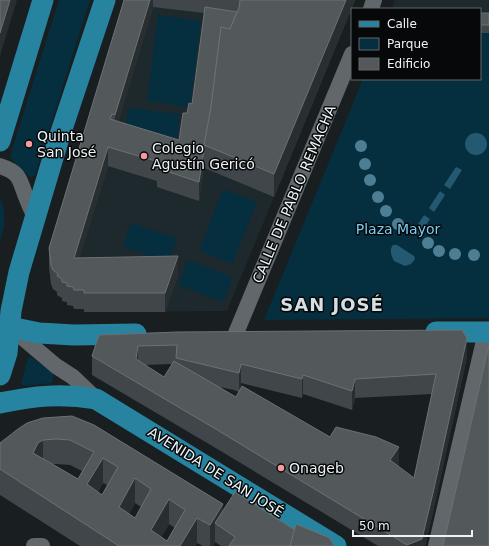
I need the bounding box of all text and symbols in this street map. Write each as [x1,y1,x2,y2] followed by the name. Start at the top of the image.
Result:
[351,8,481,80] legend
[387,17,417,31] text: Calle
[387,37,428,51] text: Parque
[387,57,430,71] text: Edificio
[249,102,339,285] street label: CALLE DE PABLO REMACHA
[37,128,96,160] place label: Quinta San José
[24,139,34,149] marker: Quinta San José
[152,140,255,172] place label: Colegio Agustín Gericó
[139,151,149,161] marker: Colegio Agustín Gericó
[356,221,441,237] park label: Plaza Mayor
[280,294,384,315] district label: SAN JOSÉ
[145,424,287,520] street label: AVENIDA DE SAN JOSÉ
[289,460,344,476] place label: Onageb
[276,463,286,473] marker: Onageb
[353,512,472,538] scale bar
[359,519,390,533] text: 50 m

